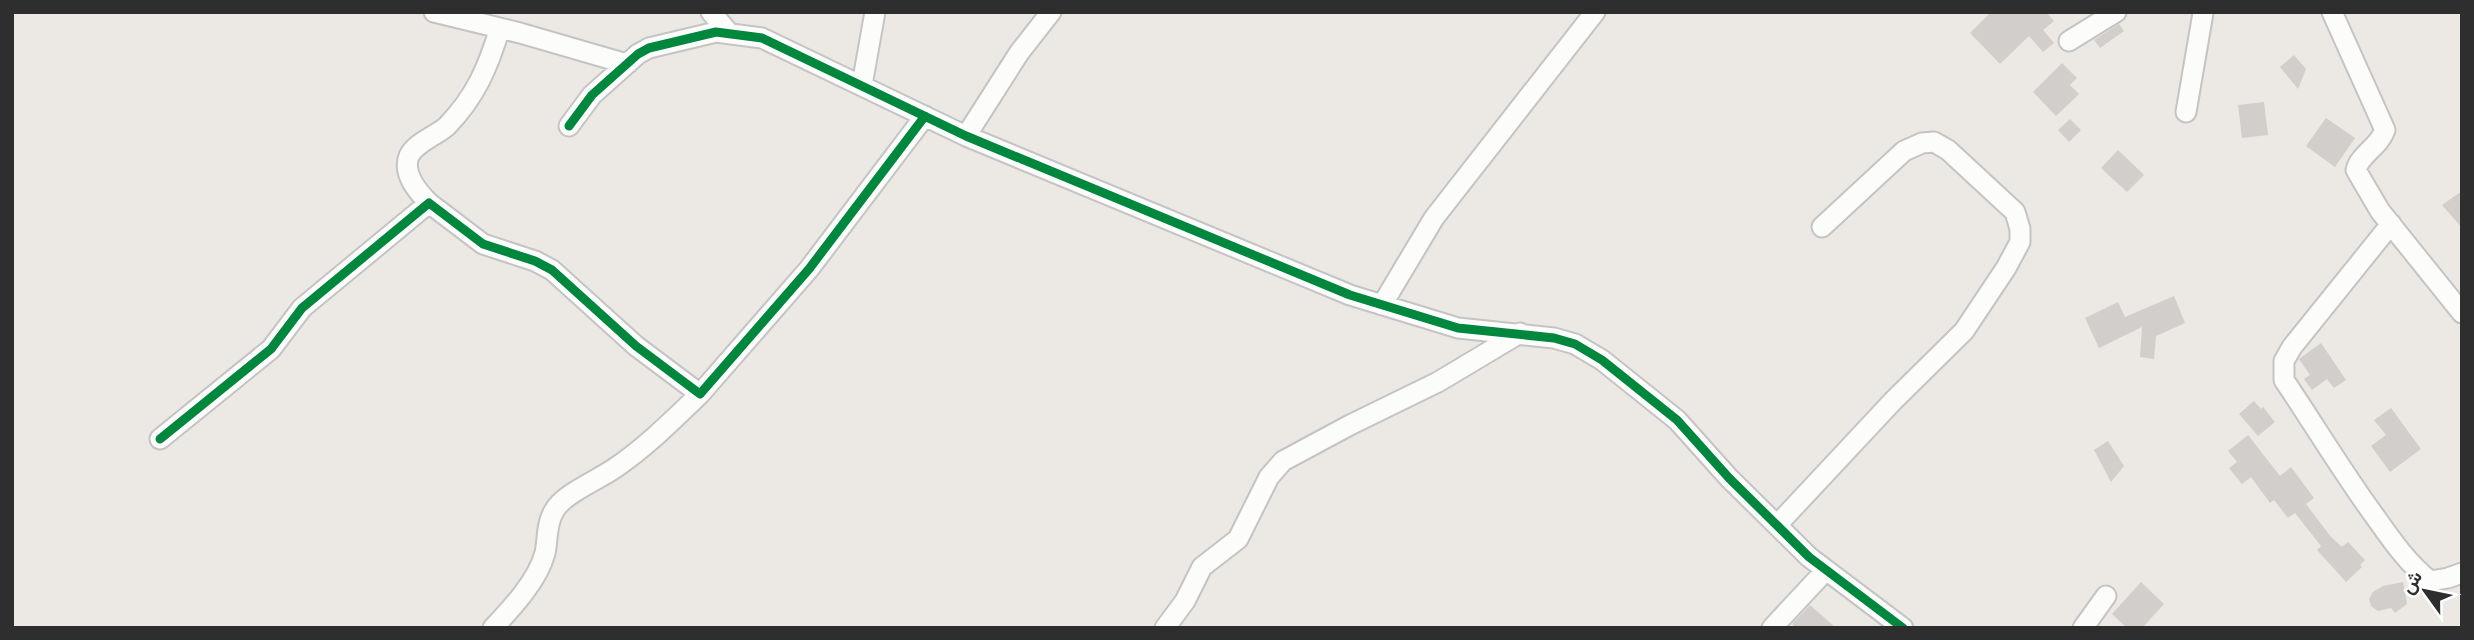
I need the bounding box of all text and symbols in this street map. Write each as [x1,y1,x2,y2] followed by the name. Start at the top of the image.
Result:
[2390,556,2460,626] north arrow
[2395,566,2427,598] text: ش

